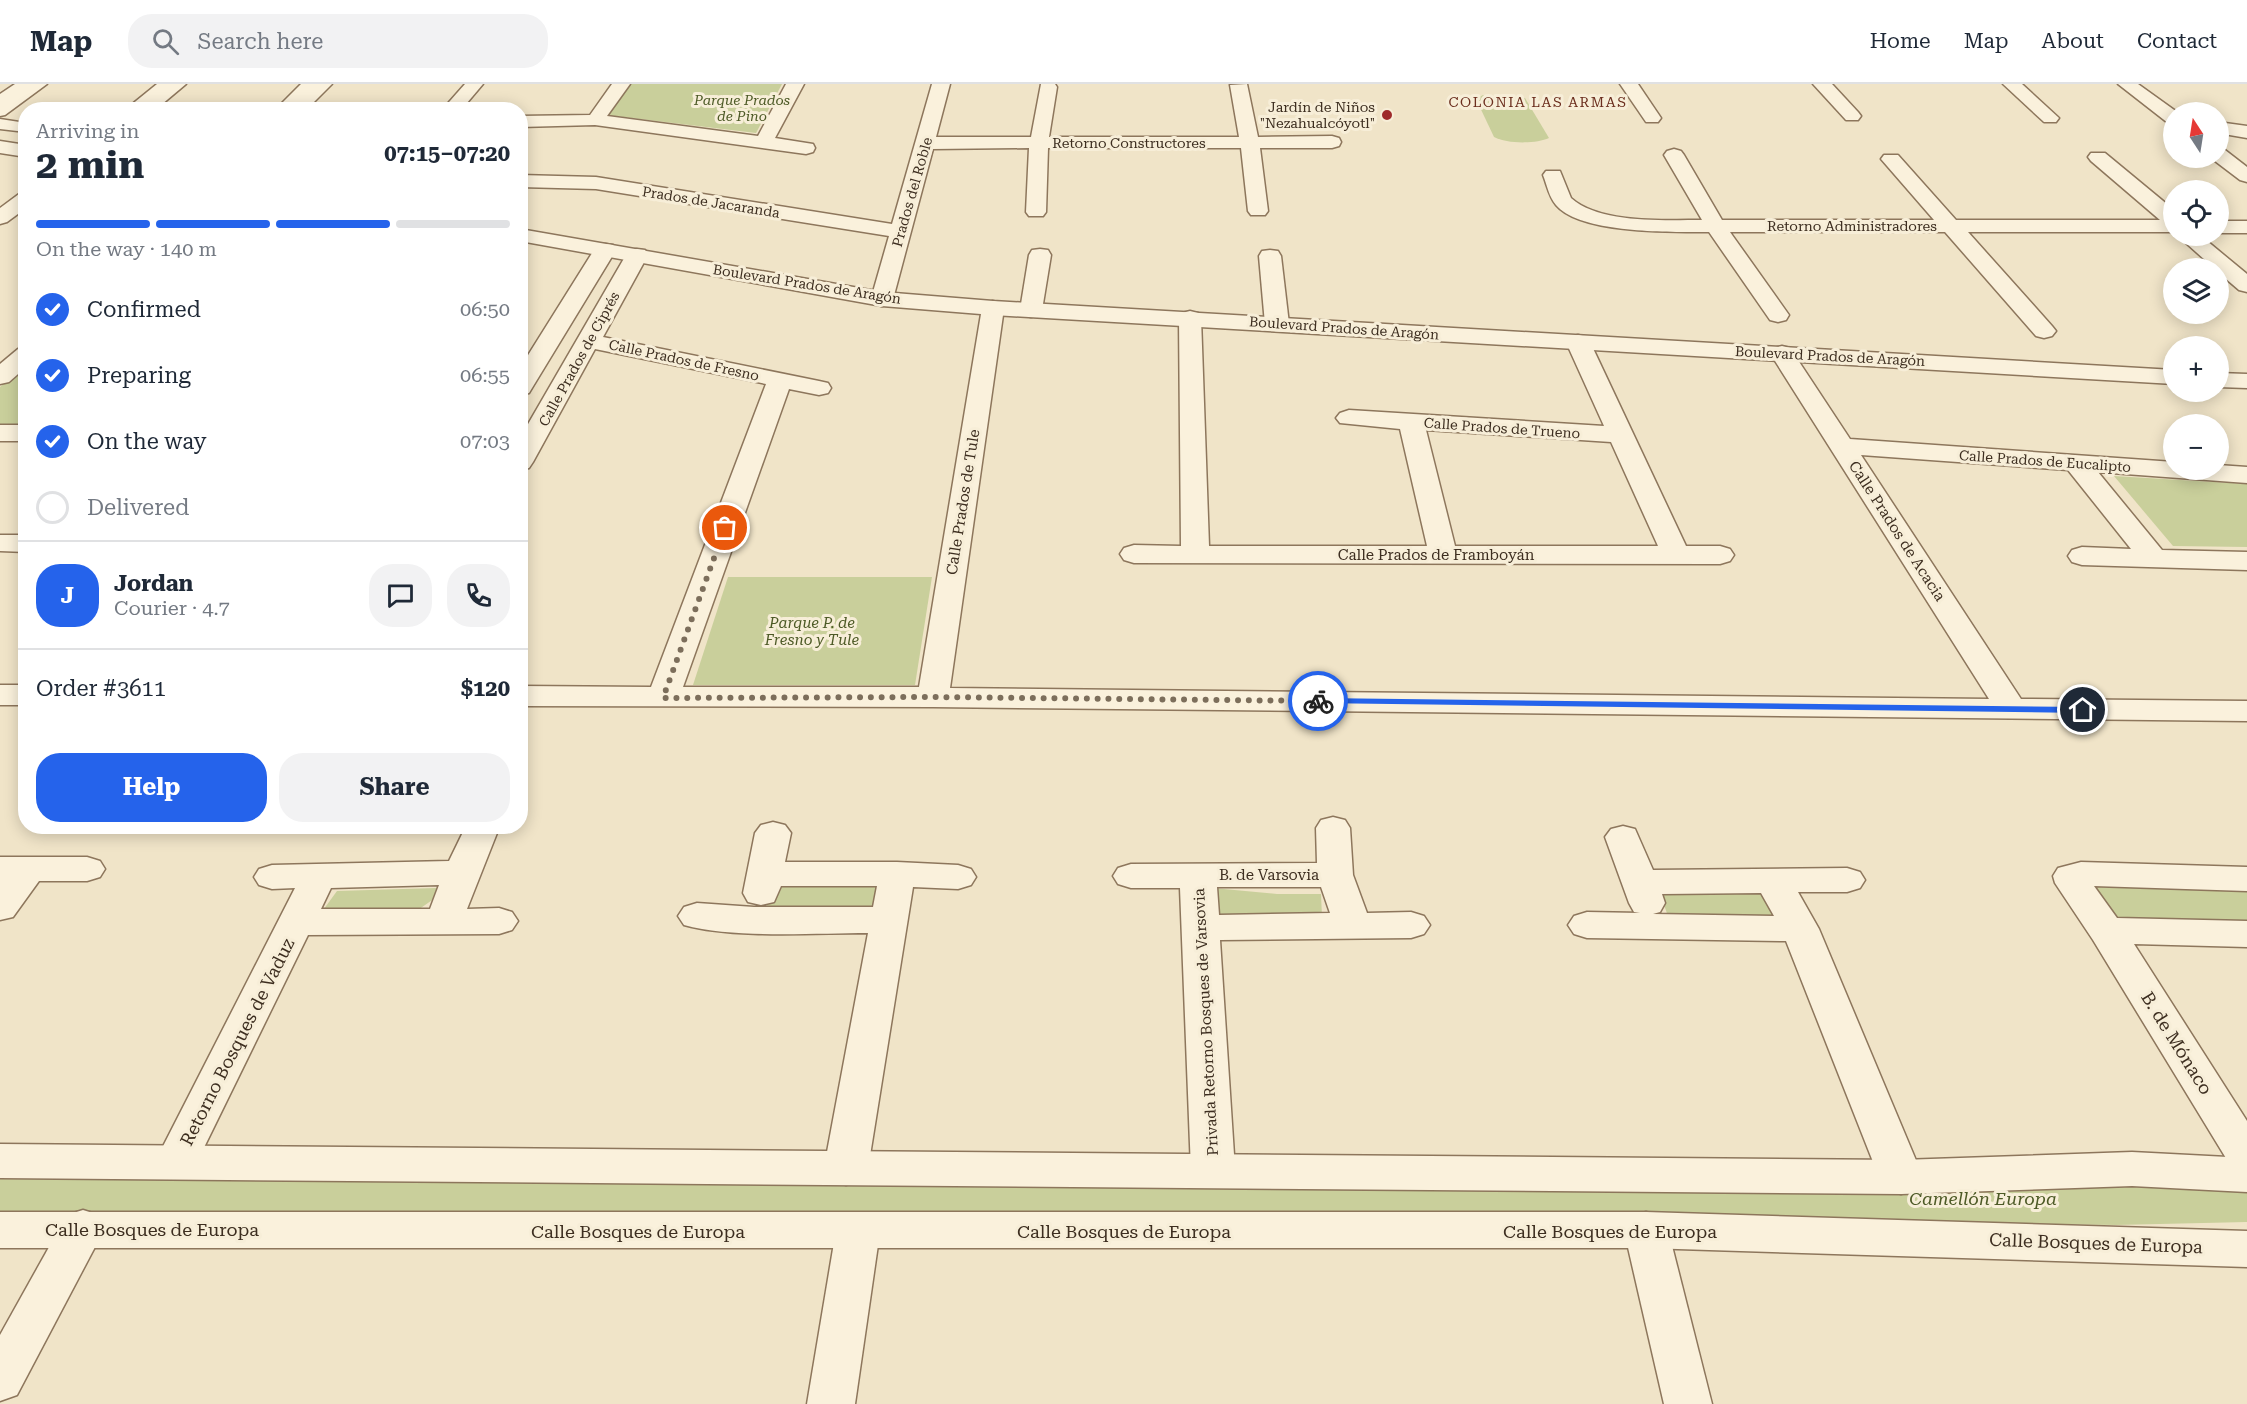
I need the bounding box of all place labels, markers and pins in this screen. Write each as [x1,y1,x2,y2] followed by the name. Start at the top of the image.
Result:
[1260,99,1375,131] place label: Jardín de Niños "Nezahualcóyotl"
[1380,108,1394,122] marker: Jardín de Niños "Nezahualcóyotl"
[699,502,750,553] pin
[2057,684,2108,735] pin

